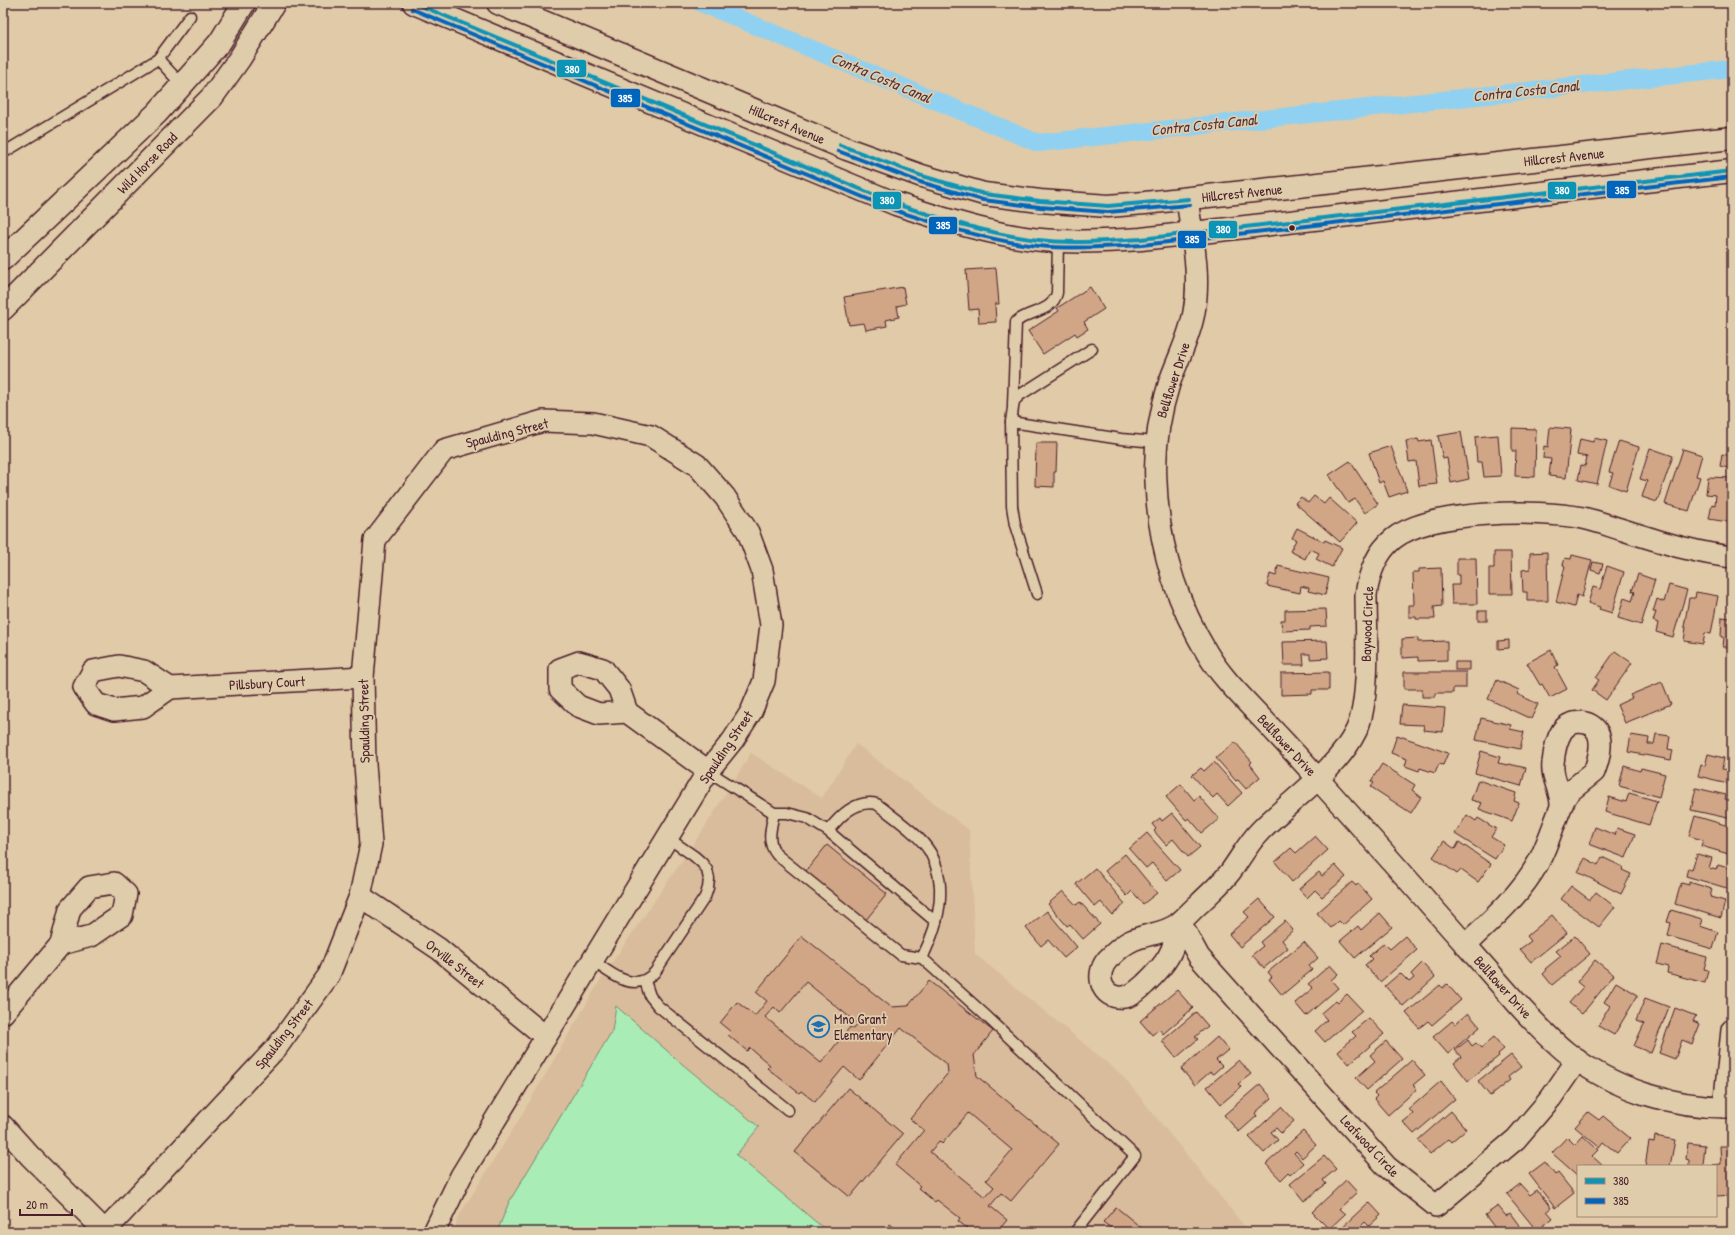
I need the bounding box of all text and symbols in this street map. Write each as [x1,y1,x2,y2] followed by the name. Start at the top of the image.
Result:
[828,47,935,108] water label: Contra Costa Canal
[556,59,587,78] line badge: 380
[565,62,579,76] text: 380
[1472,74,1581,107] water label: Contra Costa Canal
[610,88,641,108] line badge: 385
[618,91,633,105] text: 385
[746,99,829,148] street label: Hillcrest Avenue
[1150,108,1259,141] water label: Contra Costa Canal
[112,127,181,198] street label: Wild Horse Road
[1523,143,1606,170] street label: Hillcrest Avenue
[1201,179,1284,206] street label: Hillcrest Avenue
[1606,180,1637,199] line badge: 385
[1547,181,1577,200] line badge: 380
[1555,183,1569,197] text: 380
[1615,183,1630,197] text: 385
[872,191,902,210] line badge: 380
[880,193,894,207] text: 380
[928,216,958,235] line badge: 385
[936,218,951,232] text: 385
[1208,220,1238,239] line badge: 380
[1216,222,1230,236] text: 380
[1287,223,1297,233] unlabelled marker
[1177,230,1207,249] line badge: 385
[1185,232,1200,246] text: 385
[1151,339,1194,420] street label: Bellflower Drive
[464,413,550,453] street label: Spaulding Street
[1356,585,1378,662] street label: Baywood Circle
[228,671,306,695] street label: Pillsbury Court
[353,679,375,763] street label: Spaulding Street
[694,706,758,787] street label: Spaulding Street
[1254,709,1321,780] street label: Bellflower Drive
[422,935,489,993] street label: Orville Street
[1470,951,1537,1023] street label: Bellflower Drive
[250,995,318,1073] street label: Spaulding Street
[834,1009,893,1045] place label: Mno Grant Elementary
[805,1014,831,1040] school or university icon: Mno Grant Elementary
[1337,1110,1404,1181] street label: Leafwood Circle
[1577,1165,1717,1217] legend
[1613,1172,1629,1189] text: 380
[20,1191,72,1217] scale bar
[1613,1192,1629,1209] text: 385
[26,1196,48,1213] text: 20 m

